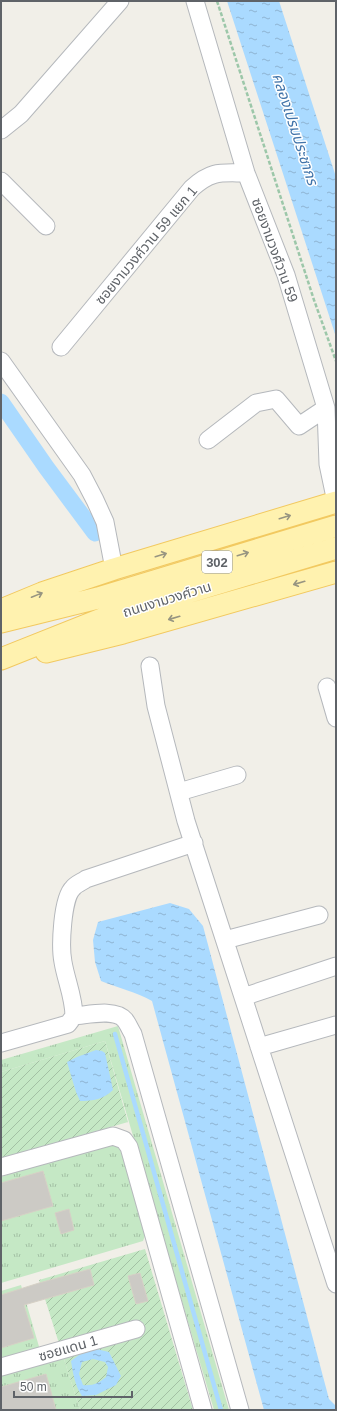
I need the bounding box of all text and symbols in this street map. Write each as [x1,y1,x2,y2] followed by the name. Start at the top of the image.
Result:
[269,71,322,188] water label: คลองเปรมประชากร
[92,182,200,307] street label: ซอยงามวงศ์วาน 59 แยก 1
[249,196,301,305] street label: ซอยงามวงศ์วาน 59
[278,513,291,520] one-way arrow
[236,550,249,557] one-way arrow
[154,551,167,558] one-way arrow
[202,551,232,573] road number: 302
[121,578,213,620] street label: ถนนงามวงศ์วาน
[292,579,305,587] one-way arrow
[30,591,42,598] one-way arrow
[167,615,180,623] one-way arrow
[37,1332,100,1364] street label: ซอยแดน 1
[14,1373,132,1399] scale bar
[20,1380,47,1394] text: 50 m

